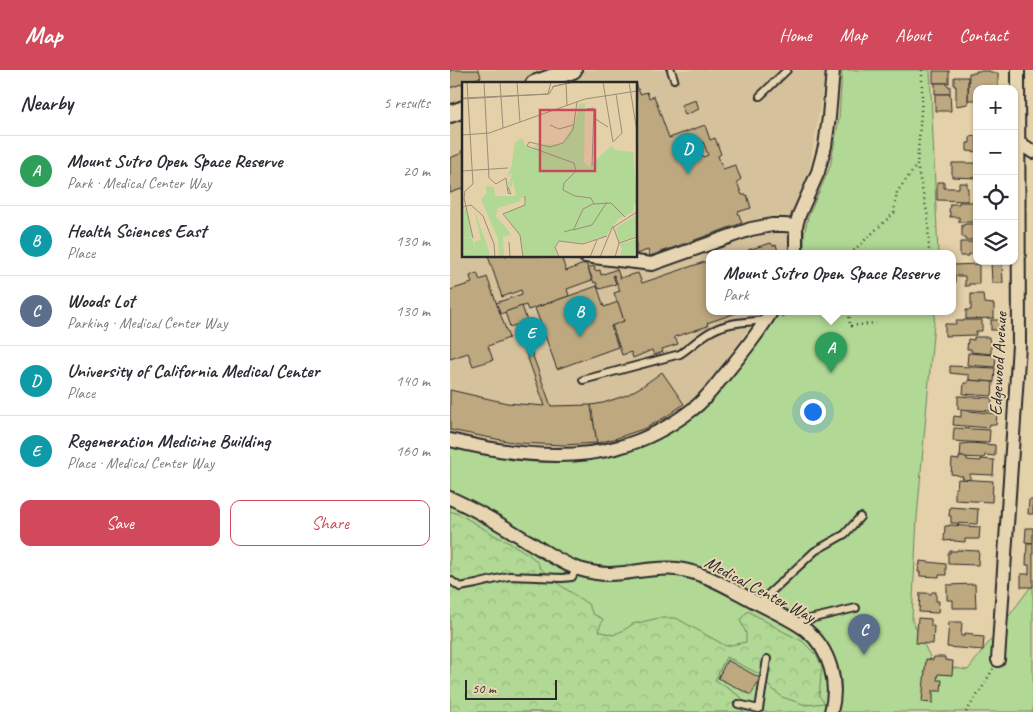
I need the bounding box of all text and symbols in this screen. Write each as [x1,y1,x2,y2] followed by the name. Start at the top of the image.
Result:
[25,20,62,50] text: Map
[779,24,812,46] text: Home
[840,24,867,46] text: Map
[895,24,931,46] text: About
[959,24,1008,46] text: Contact
[462,82,638,258] inset map
[973,85,1018,265] map controls
[973,85,1018,130] button: +
[20,90,73,116] text: Nearby
[383,93,430,113] text: 5 results
[973,130,1018,175] button: −
[672,133,704,174] pin: D
[67,149,282,173] text: Mount Sutro Open Space Reserve
[32,161,40,181] text: A
[403,161,430,181] text: 20 m
[67,173,211,193] text: Park · Medical Center Way
[973,175,1018,220] button: locate
[67,219,206,243] text: Health Sciences East
[973,220,1018,265] button: layers
[32,231,40,251] text: B
[396,231,430,251] text: 130 m
[67,243,95,263] text: Place
[706,250,956,315] popup
[723,261,939,285] text: Mount Sutro Open Space Reserve
[723,285,749,305] text: Park
[67,289,135,313] text: Woods Lot
[564,296,596,337] pin: B
[32,301,40,321] text: C
[396,301,430,321] text: 130 m
[984,310,1012,416] street label: Edgewood Avenue
[67,313,227,333] text: Parking · Medical Center Way
[515,317,547,358] pin: E
[815,332,847,373] pin: A
[67,359,319,383] text: University of California Medical Center
[31,371,41,391] text: D
[396,371,430,391] text: 140 m
[67,383,95,403] text: Place
[800,399,826,425] your location
[67,429,270,453] text: Regeneration Medicine Building
[32,441,40,461] text: E
[396,441,430,461] text: 160 m
[67,453,214,473] text: Place · Medical Center Way
[20,500,220,546] button: Save
[230,500,430,546] button: Share
[701,551,821,628] street label: Medical Center Way
[848,614,880,655] pin: C
[465,677,558,700] scale bar
[472,680,496,697] text: 50 m

